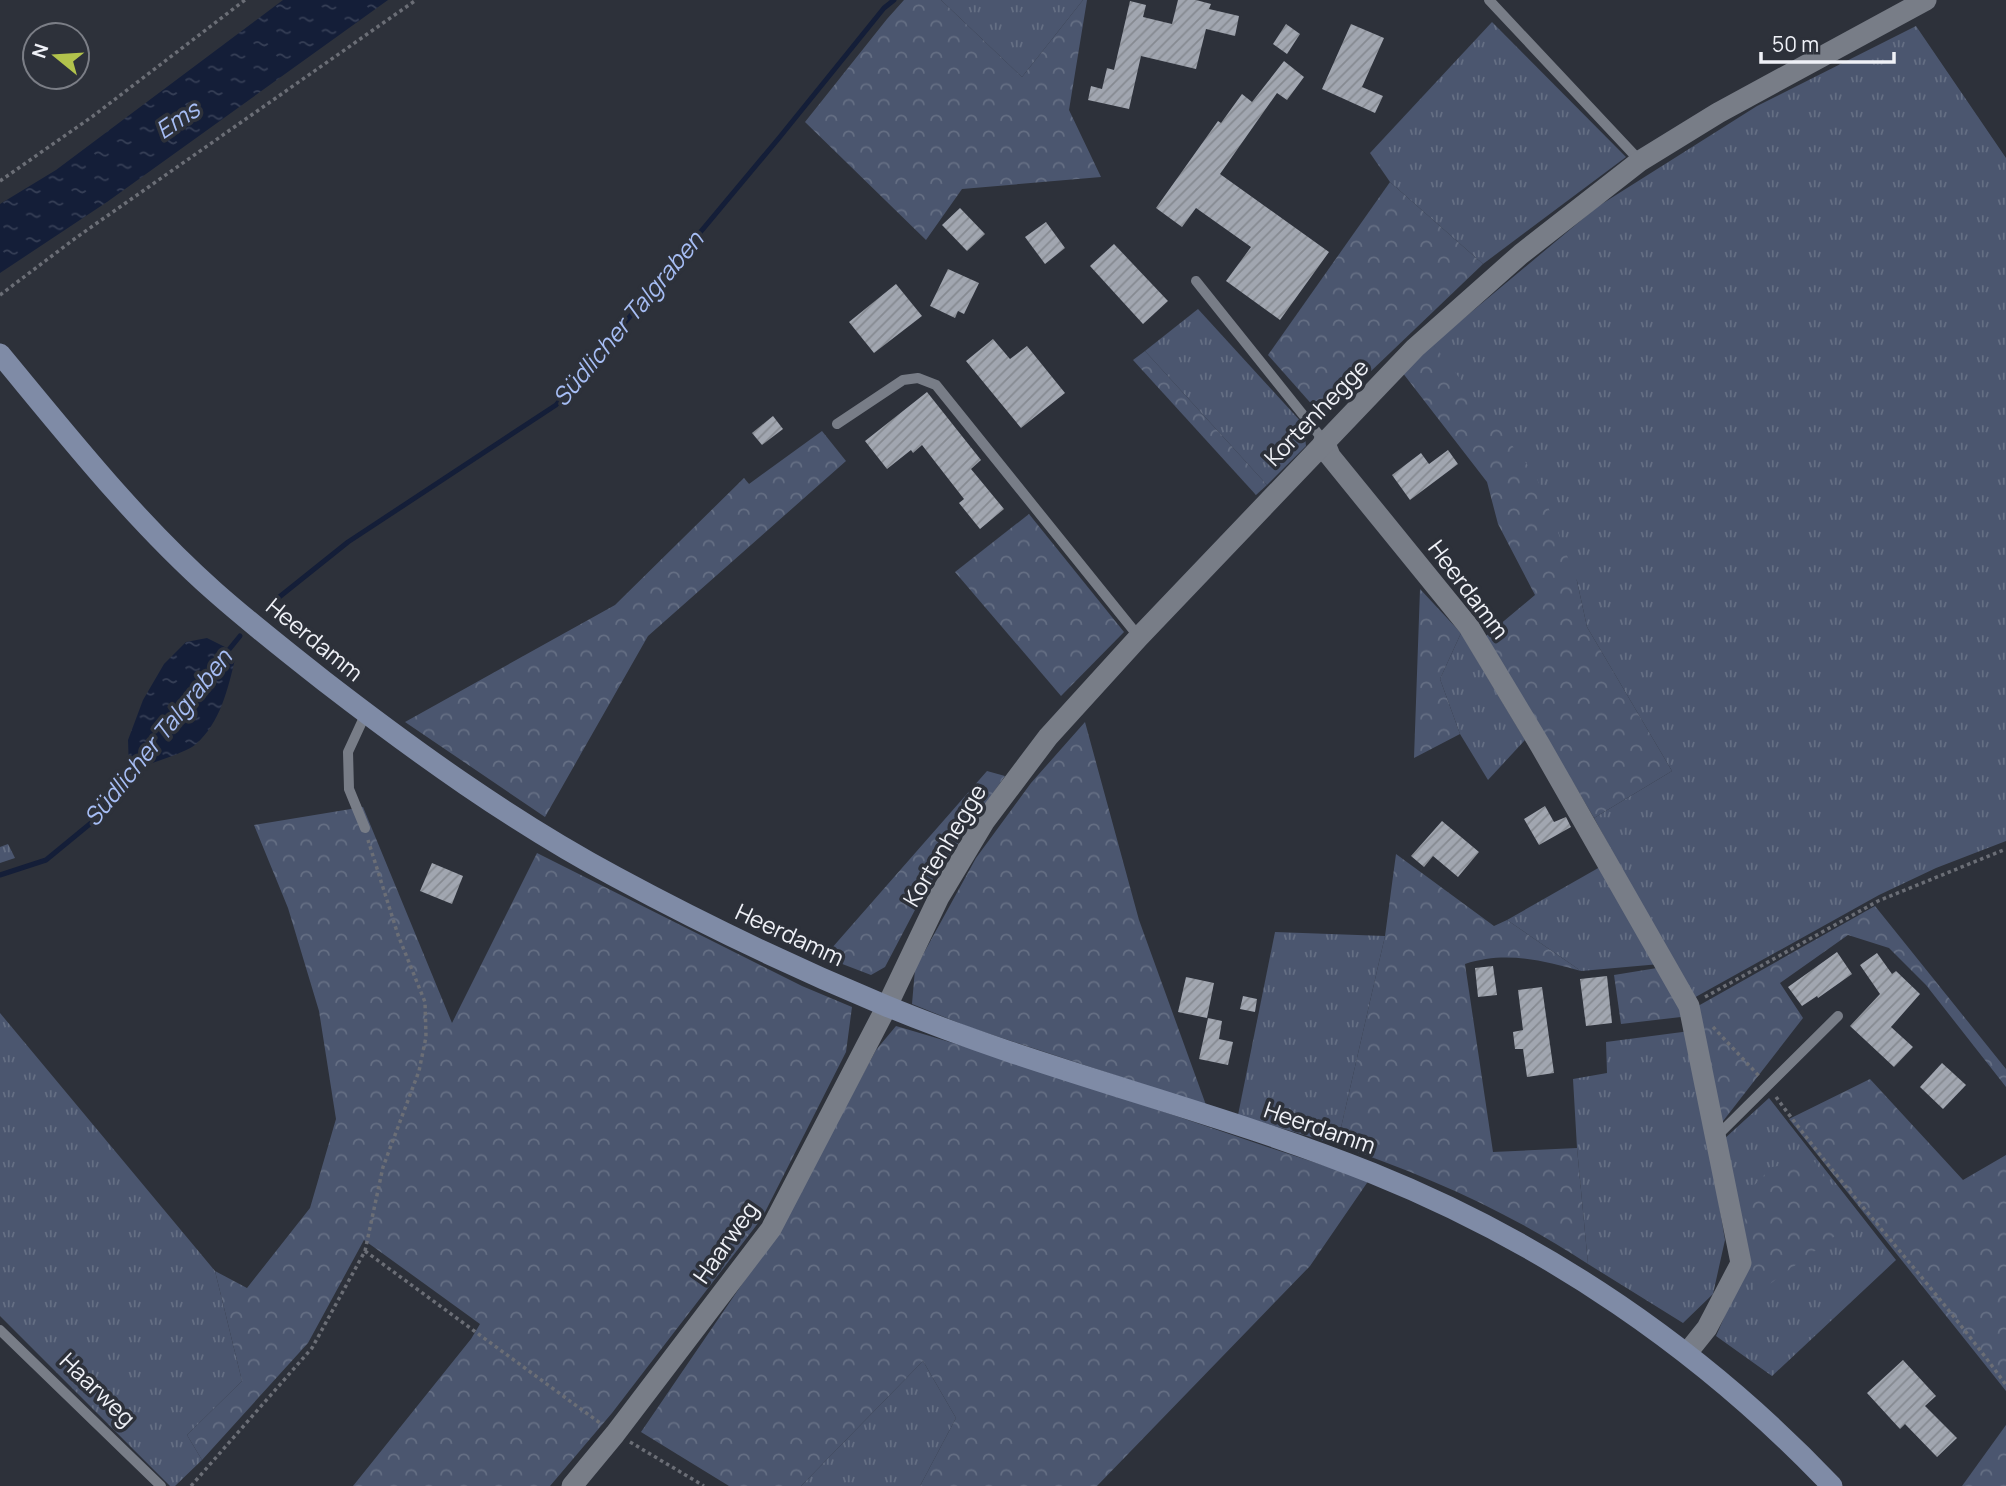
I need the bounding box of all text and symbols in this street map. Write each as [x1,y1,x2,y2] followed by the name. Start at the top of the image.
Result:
[21,21,91,91] north arrow
[1761,21,1894,65] scale bar
[1772,30,1819,58] text: 50 m
[25,40,54,61] text: N
[148,91,208,146] water label: Ems
[544,223,710,412] water label: Südlicher Talgraben
[1257,351,1375,473] street label: Kortenhegge
[1421,533,1517,645] street label: Heerdamm
[260,590,370,688] street label: Heerdamm
[75,641,239,832] water label: Südlicher Talgraben
[895,778,993,912] street label: Kortenhegge
[731,895,849,973] street label: Heerdamm
[1260,1093,1380,1161] street label: Heerdamm
[685,1194,765,1290] street label: Haarweg
[53,1345,143,1433] street label: Haarweg

